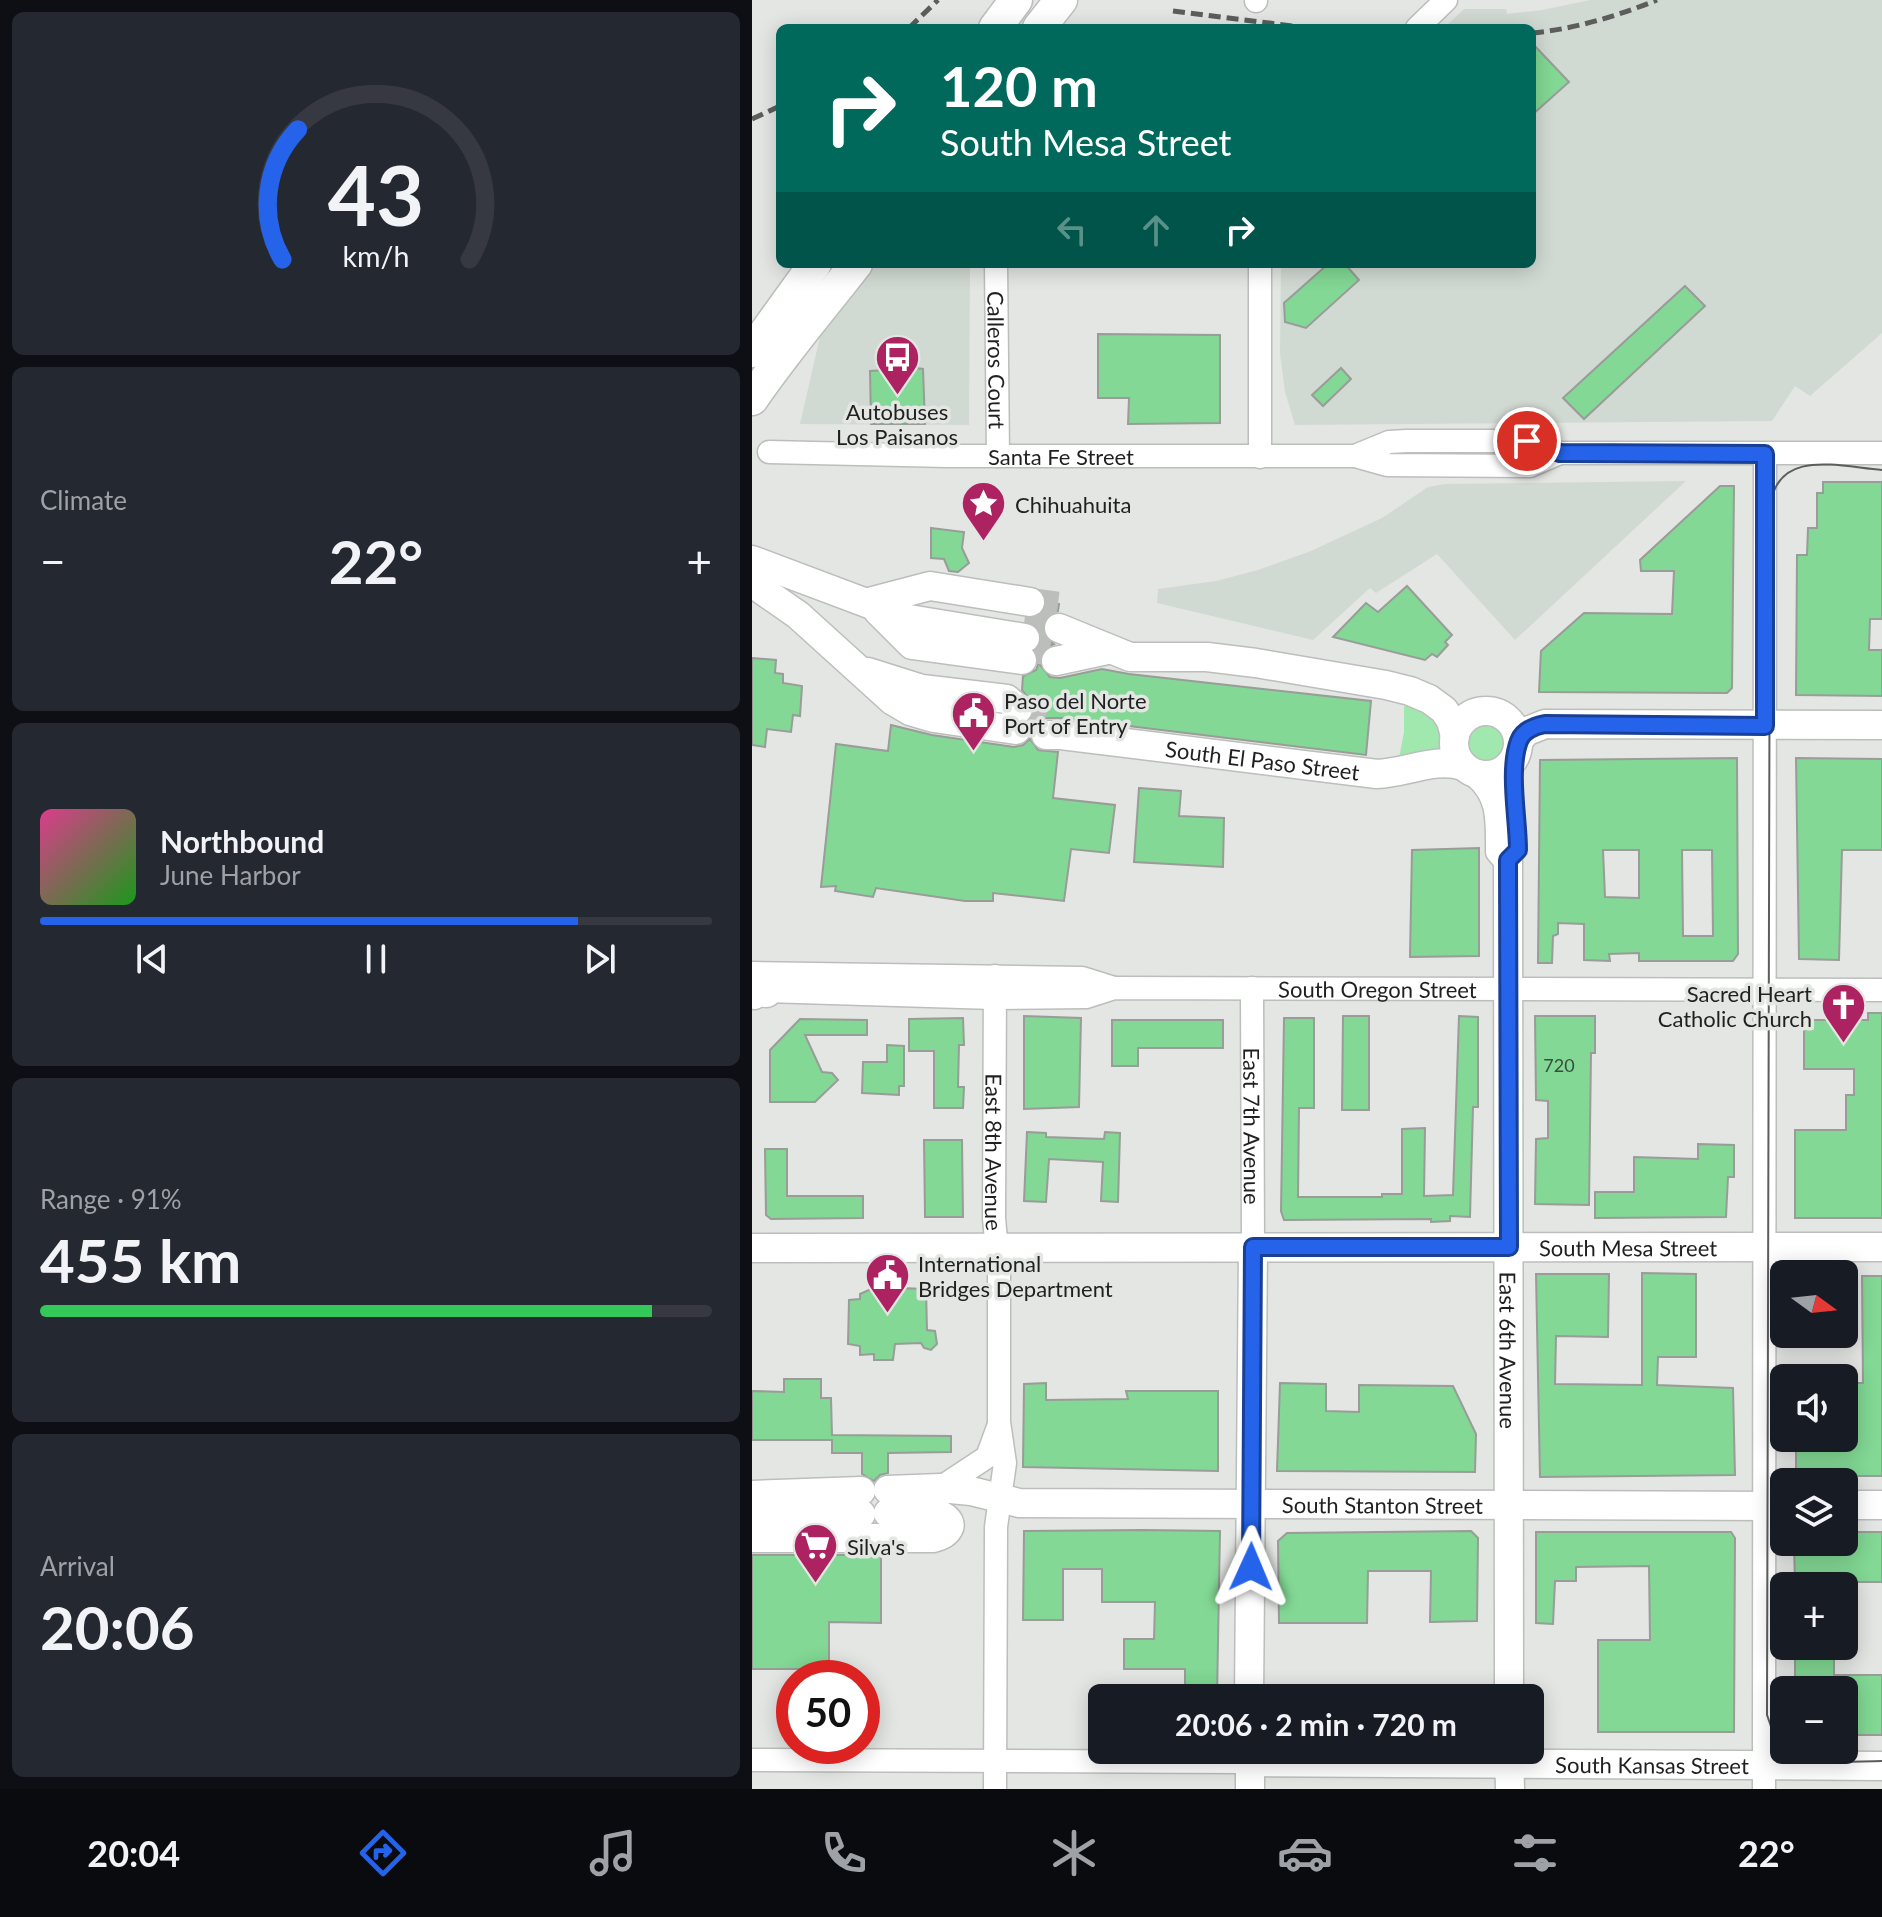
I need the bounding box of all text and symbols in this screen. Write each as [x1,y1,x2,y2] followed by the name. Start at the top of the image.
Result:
[940,52,1098,119] text: 120 m
[808,56,912,160] icon: right
[940,120,1231,164] text: South Mesa Street
[328,143,424,243] text: 43
[1050,208,1094,252] icon: left
[1134,208,1178,252] icon: ahead
[1218,208,1262,252] icon: right
[343,239,409,273] text: km/h
[983,291,1011,429] street label: Calleros Court
[873,334,921,397] bus stop icon: Autobuses Los Paisanos
[836,398,958,450] place label: Autobuses Los Paisanos
[1493,407,1561,475] pin
[1505,419,1549,463] icon: arrive
[988,443,1134,470] street label: Santa Fe Street
[960,480,1008,543] place icon: Chihuahuita
[40,484,127,516] text: Climate
[1015,491,1131,518] place label: Chihuahuita
[329,525,423,597] text: 22°
[40,535,66,587] text: −
[686,535,712,587] text: +
[1004,687,1147,739] place label: Paso del Norte Port of Entry
[949,689,997,752] public building icon: Paso del Norte Port of Entry
[1164,735,1361,785] street label: South El Paso Street
[160,823,324,859] text: Northbound
[160,859,301,891] text: June Harbor
[130,937,174,981] icon: previous
[354,937,398,981] icon: pause
[578,937,622,981] icon: next
[1278,975,1477,1002] street label: South Oregon Street
[1658,980,1812,1032] place label: Sacred Heart Catholic Church
[1819,982,1867,1045] church icon: Sacred Heart Catholic Church
[1239,1047,1266,1205] street label: East 7th Avenue
[1543,1054,1575,1076] house number: 720
[980,1073,1009,1232] street label: East 8th Avenue
[40,1183,182,1215] text: Range · 91%
[40,1224,241,1296] text: 455 km
[1539,1234,1717,1261] street label: South Mesa Street
[918,1250,1113,1302] place label: International Bridges Department
[863,1252,911,1315] public building icon: International Bridges Department
[1770,1260,1858,1348] north arrow
[1770,1260,1858,1764] map controls
[1495,1272,1522,1429] street label: East 6th Avenue
[1770,1364,1858,1452] button: sound
[1770,1468,1858,1556] button: layers
[1282,1491,1483,1518] street label: South Stanton Street
[792,1522,840,1585] supermarket icon: Silva's
[1209,1525,1293,1609] position arrow
[847,1533,905,1560] place label: Silva's
[40,1550,115,1582] text: Arrival
[1770,1572,1858,1660] button: +
[40,1591,195,1663] text: 20:06
[776,1660,880,1764] speed limit sign: 50
[1770,1676,1858,1764] button: −
[1175,1706,1457,1742] text: 20:06 · 2 min · 720 m
[1555,1750,1749,1779] street label: South Kansas Street
[355,1825,411,1881] icon: directions
[585,1825,641,1881] icon: music
[816,1825,872,1881] icon: phone
[1046,1825,1102,1881] icon: climate
[1277,1825,1333,1881] icon: car
[1507,1825,1563,1881] icon: filters
[87,1831,180,1875] text: 20:04
[1738,1831,1795,1875] text: 22°

